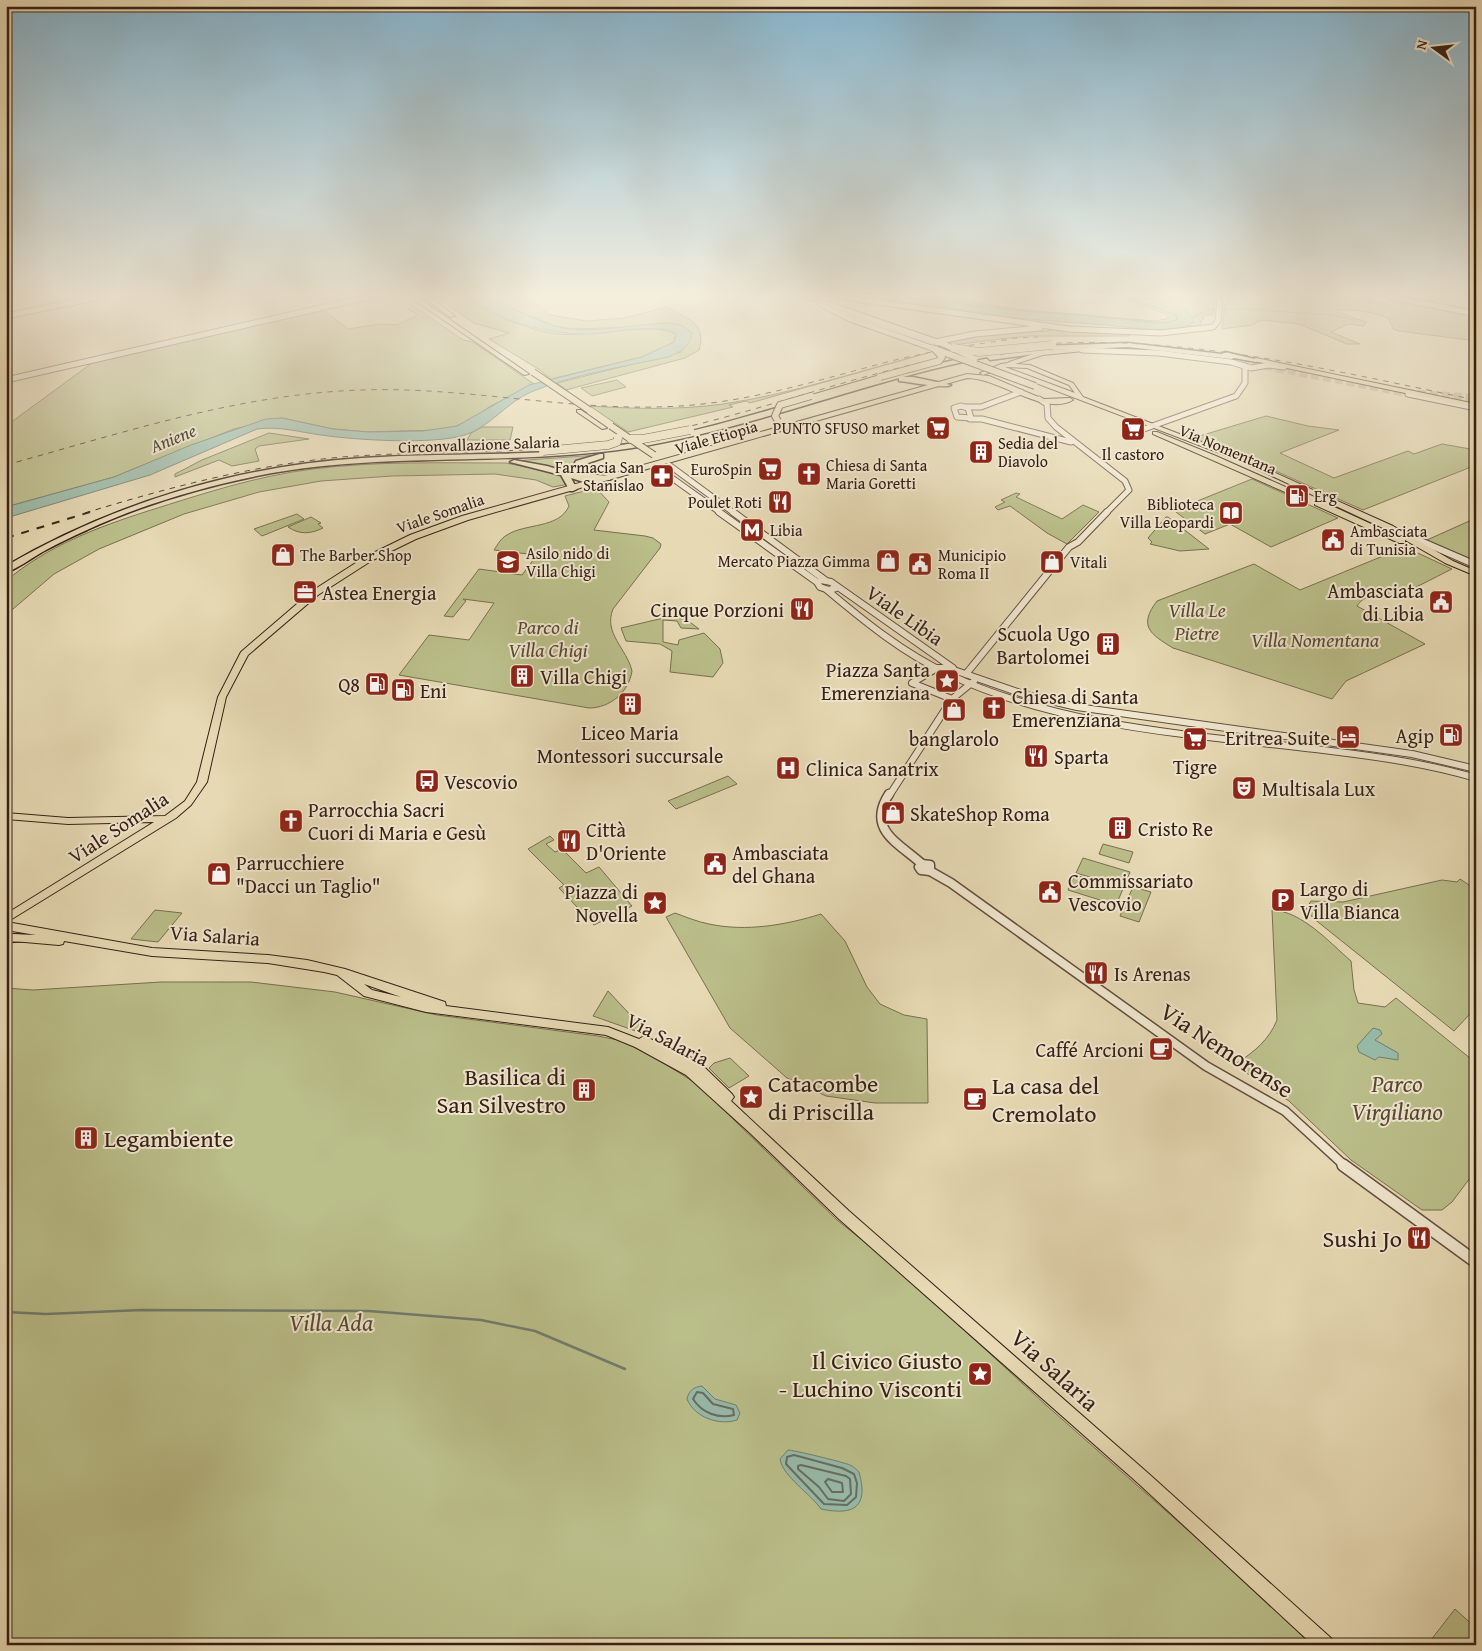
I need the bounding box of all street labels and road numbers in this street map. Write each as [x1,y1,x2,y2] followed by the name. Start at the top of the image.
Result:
[672,414,761,460] street label: Viale Etiopia
[1175,418,1281,481] street label: Via Nomentana
[398,429,560,459] street label: Circonvallazione Salaria
[393,487,487,539] street label: Viale Somalia
[860,578,950,653] street label: Viale Libia
[62,783,174,870] street label: Viale Somalia
[169,917,262,953] street label: Via Salaria
[1153,994,1301,1106] street label: Via Nemorense
[621,1005,715,1073] street label: Via Salaria
[1003,1321,1107,1420] street label: Via Salaria

